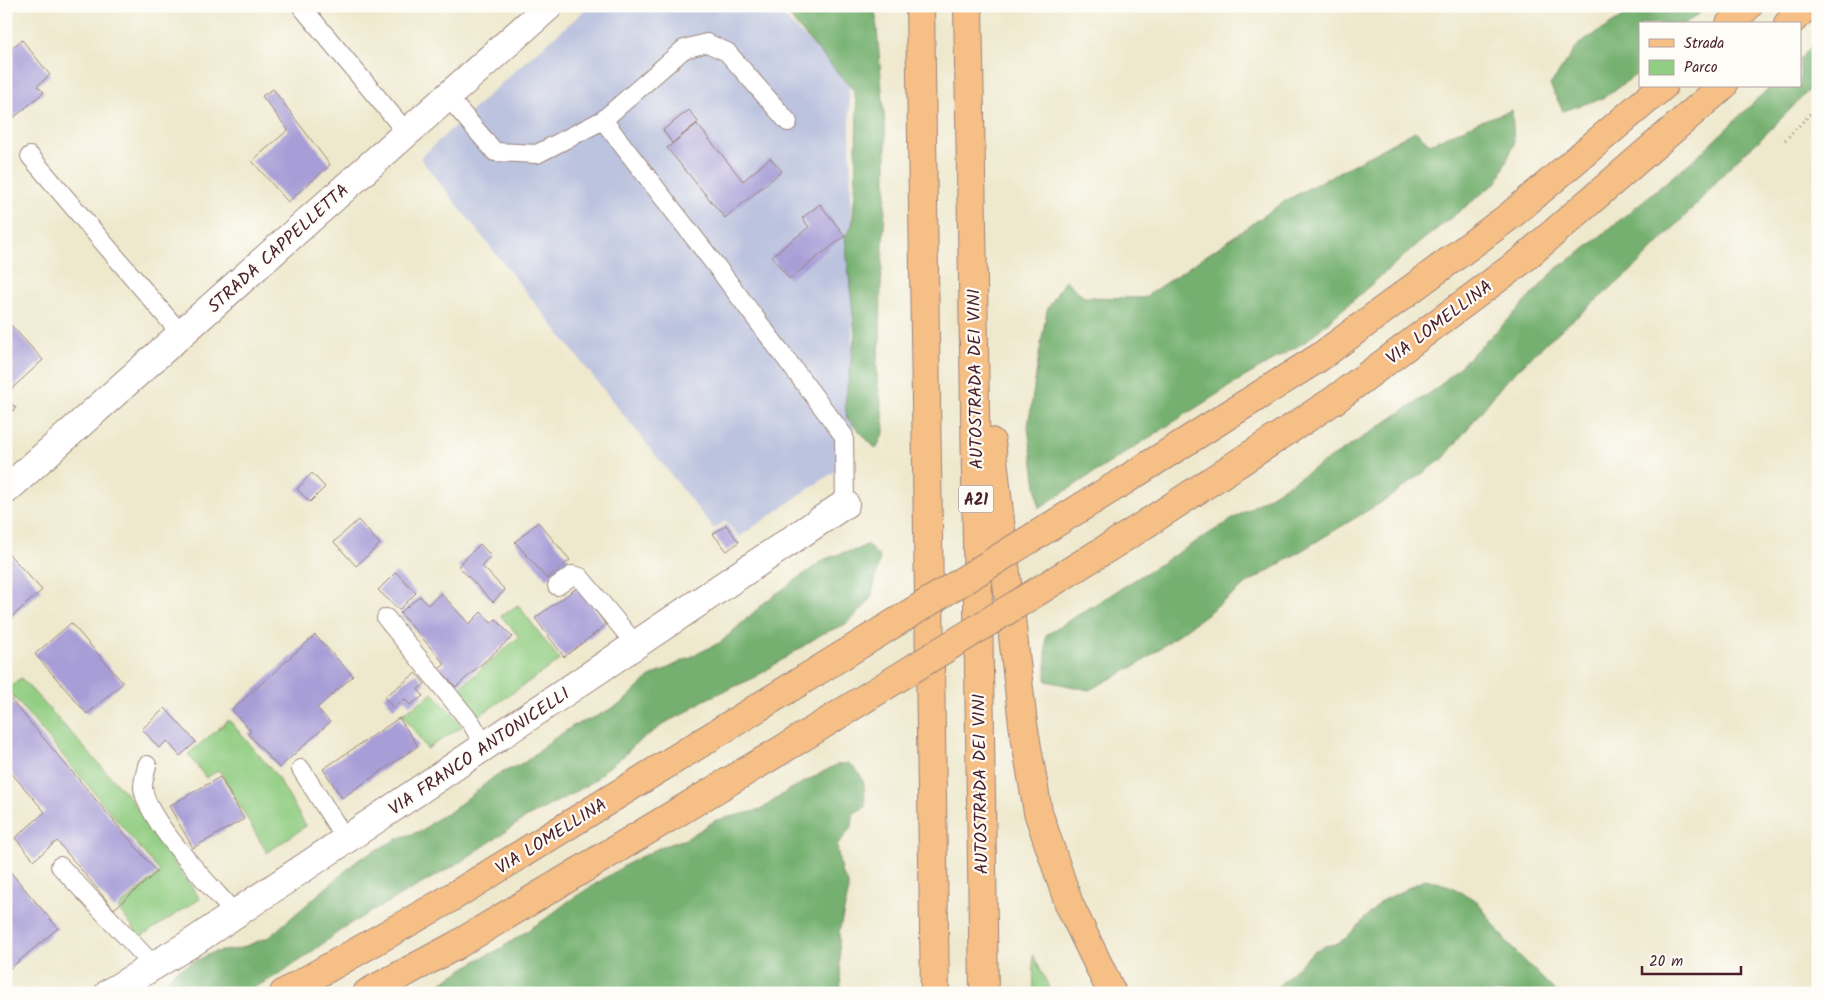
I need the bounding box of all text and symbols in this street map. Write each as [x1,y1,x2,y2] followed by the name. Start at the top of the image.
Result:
[1639,22,1802,88] legend
[1684,32,1724,56] text: Strada
[1684,56,1718,80] text: Parco
[201,177,357,321] street label: STRADA CAPPELLETTA
[1380,273,1499,373] street label: VIA LOMELLINA
[960,288,993,470] street label: AUTOSTRADA DEI VINI
[958,486,994,512] road number: A21
[383,681,576,824] street label: VIA FRANCO ANTONICELLI
[965,693,998,875] street label: AUTOSTRADA DEI VINI
[490,791,613,883] street label: VIA LOMELLINA
[1642,944,1740,976] scale bar
[1649,950,1683,974] text: 20 m

